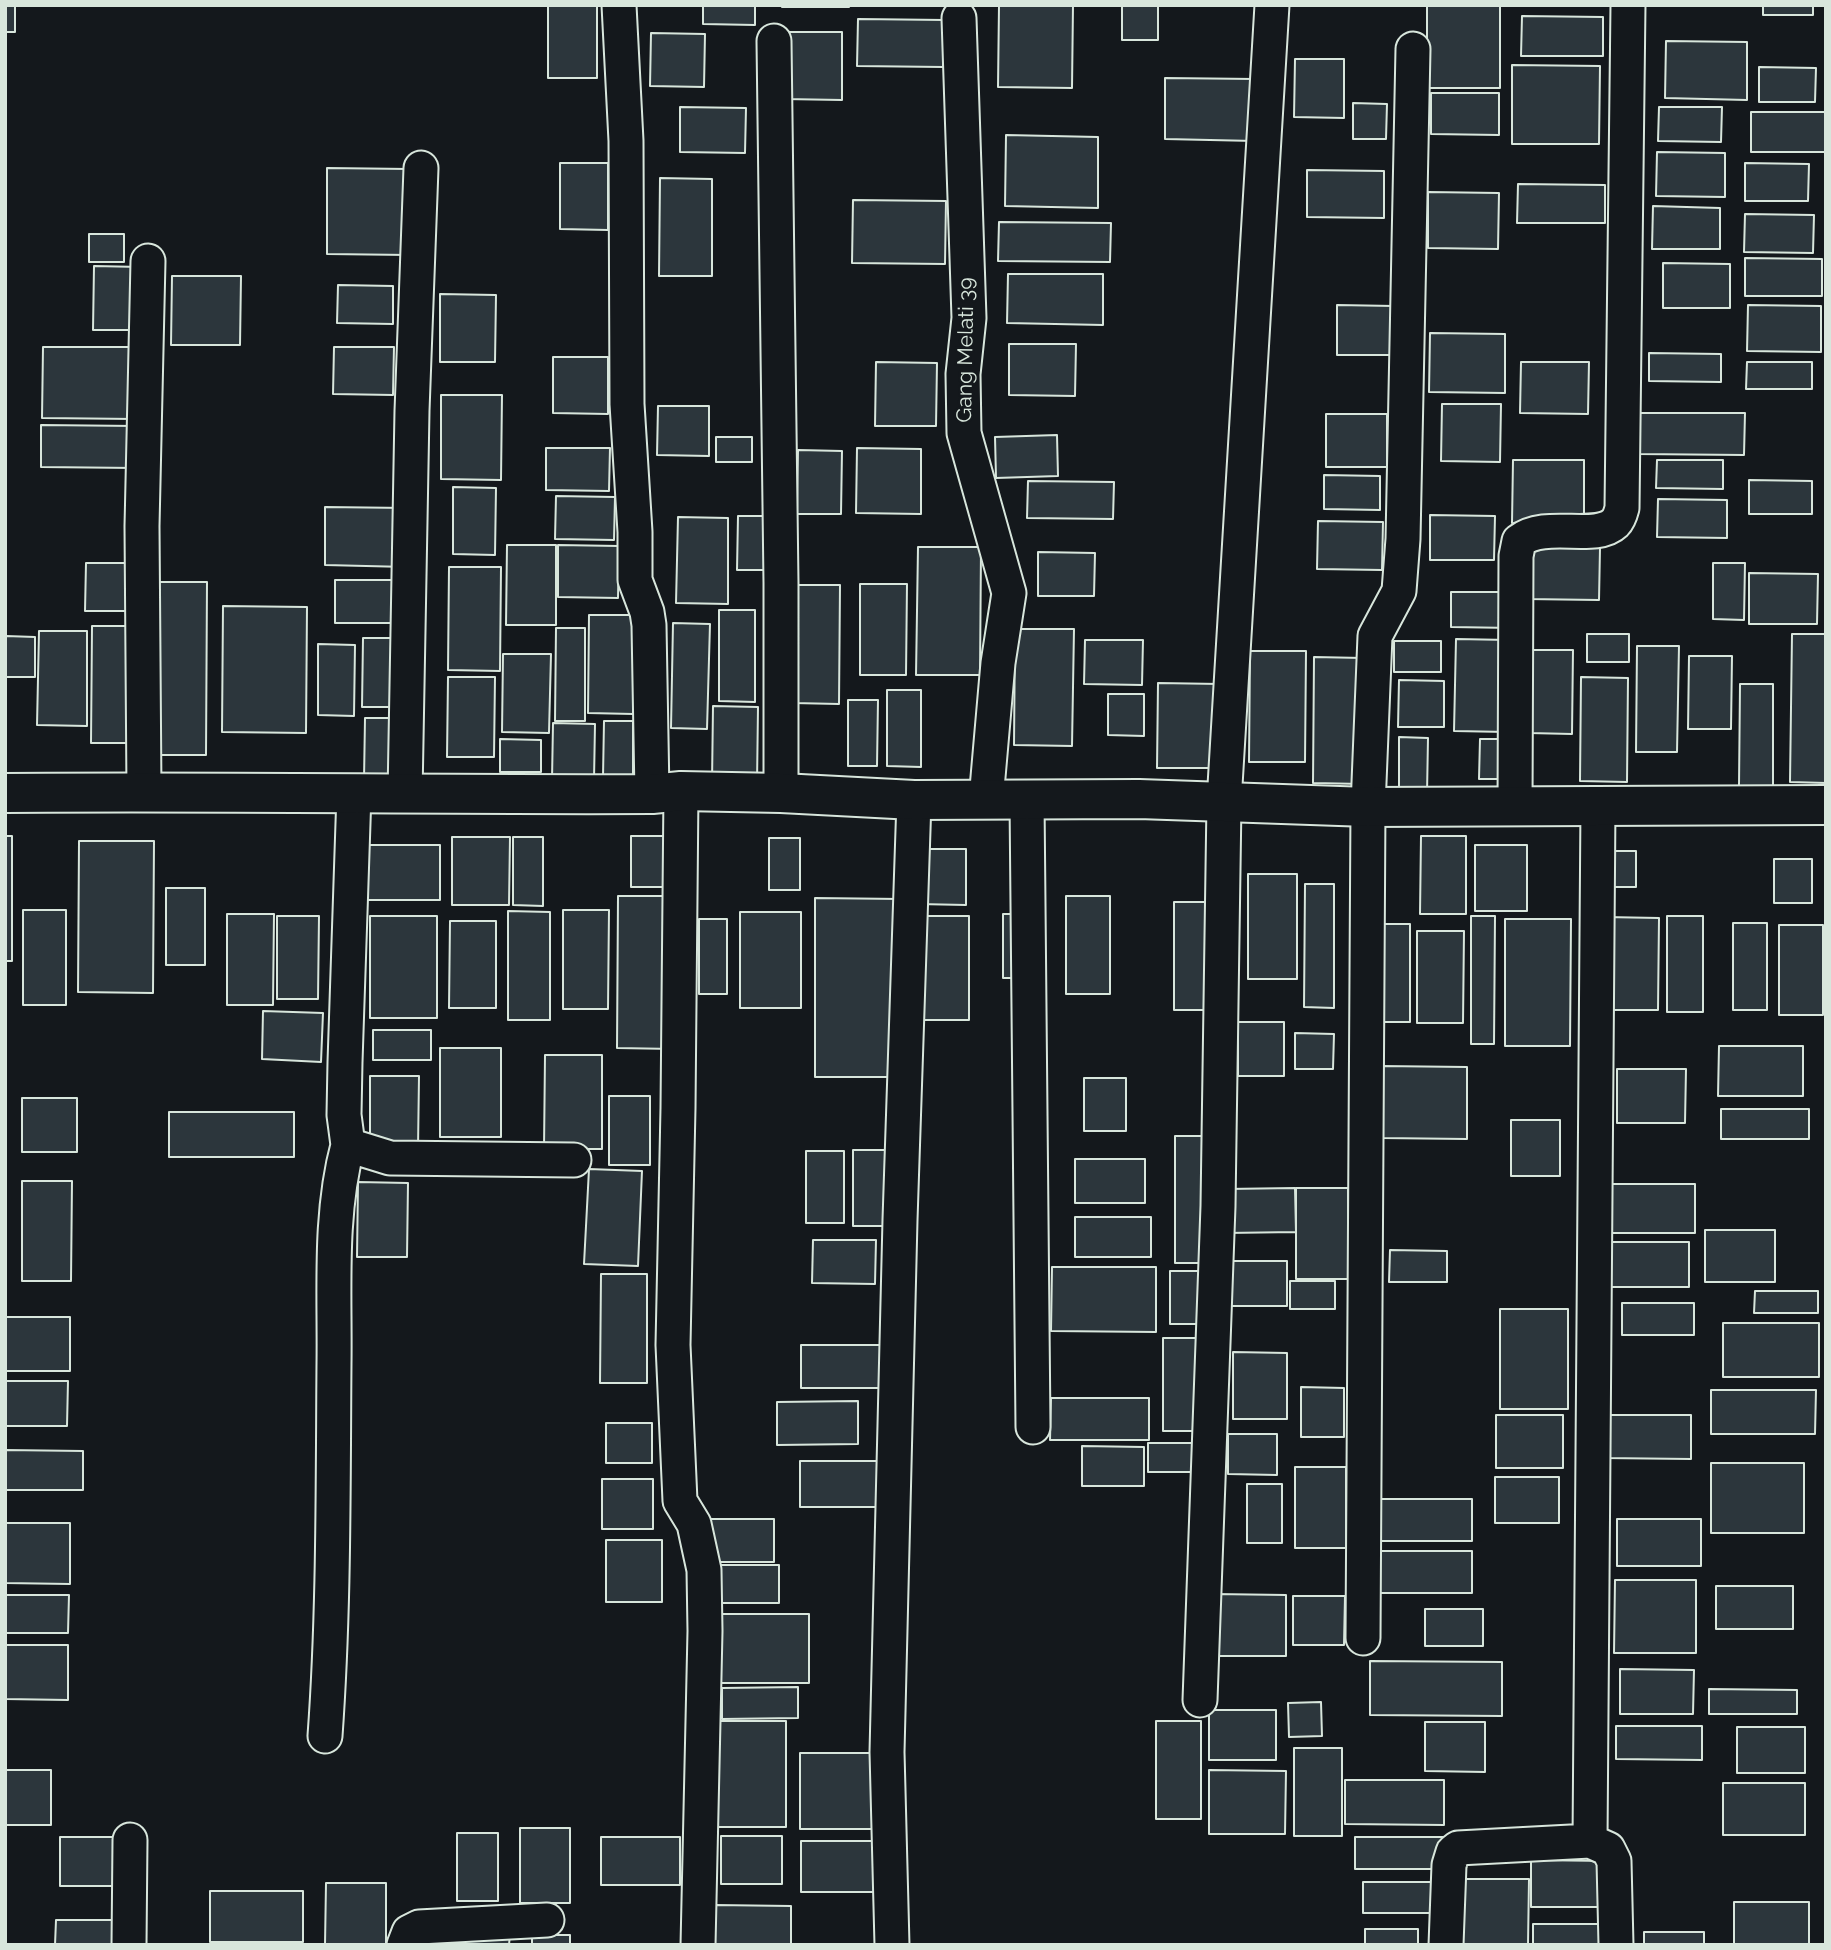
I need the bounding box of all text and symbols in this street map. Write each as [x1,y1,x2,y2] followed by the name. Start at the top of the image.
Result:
[952,277,980,423] street label: Gang Melati 39

